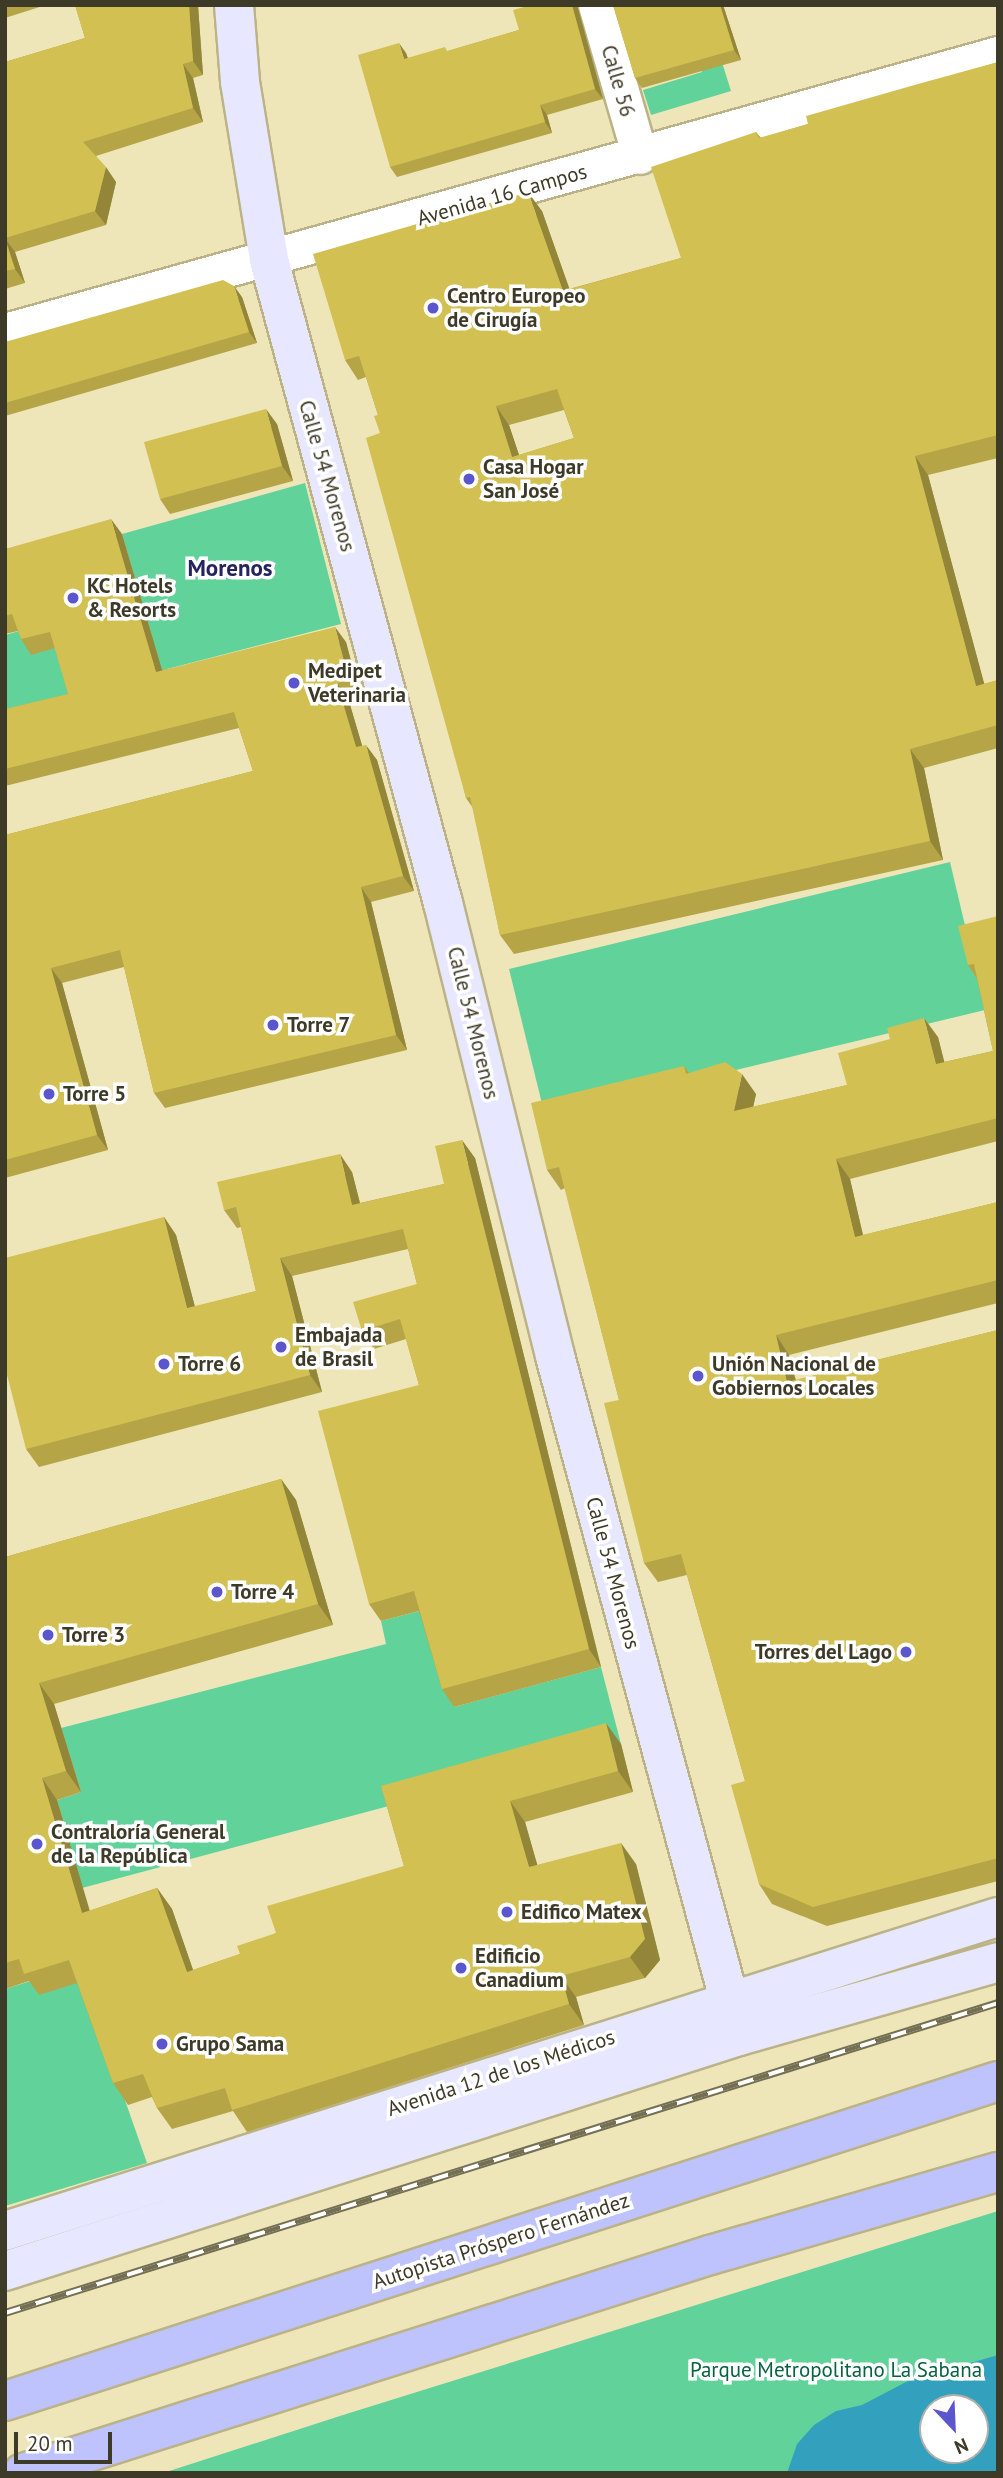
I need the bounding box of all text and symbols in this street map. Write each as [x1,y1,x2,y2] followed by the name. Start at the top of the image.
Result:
[596,42,640,120] street label: Calle 56
[414,159,590,231] street label: Avenida 16 Campos
[447,283,585,333] place label: Centro Europeo de Cirugía
[425,300,441,316] marker: Centro Europeo de Cirugía
[293,397,361,555] street label: Calle 54 Morenos
[483,454,584,504] place label: Casa Hogar San José
[461,471,477,487] marker: Casa Hogar San José
[187,554,273,582] district label: Morenos
[87,573,176,623] place label: KC Hotels & Resorts
[65,590,81,606] marker: KC Hotels & Resorts
[308,658,406,708] place label: Medipet Veterinaria
[286,675,302,691] marker: Medipet Veterinaria
[442,944,504,1102] street label: Calle 54 Morenos
[287,1012,350,1038] place label: Torre 7
[265,1017,281,1033] marker: Torre 7
[63,1081,126,1107] place label: Torre 5
[41,1086,57,1102] marker: Torre 5
[295,1322,382,1372] place label: Embajada de Brasil
[273,1339,289,1355] marker: Embajada de Brasil
[178,1351,241,1377] place label: Torre 6
[712,1351,876,1401] place label: Unión Nacional de Gobiernos Locales
[156,1356,172,1372] marker: Torre 6
[690,1368,706,1384] marker: Unión Nacional de Gobiernos Locales
[581,1494,645,1652] street label: Calle 54 Morenos
[231,1579,294,1605] place label: Torre 4
[209,1584,225,1600] marker: Torre 4
[62,1622,125,1648] place label: Torre 3
[40,1627,56,1643] marker: Torre 3
[755,1639,892,1665] place label: Torres del Lago
[898,1644,914,1660] marker: Torres del Lago
[51,1819,226,1869] place label: Contraloría General de la República
[29,1836,45,1852] marker: Contraloría General de la República
[521,1899,642,1925] place label: Edifico Matex
[499,1904,515,1920] marker: Edifico Matex
[475,1943,564,1993] place label: Edificio Canadium
[453,1960,469,1976] marker: Edificio Canadium
[384,2024,618,2122] street label: Avenida 12 de los Médicos
[176,2031,284,2057] place label: Grupo Sama
[154,2036,170,2052] marker: Grupo Sama
[370,2188,632,2294] street label: Autopista Próspero Fernández
[690,2357,982,2383] park label: Parque Metropolitano La Sabana
[919,2394,989,2464] north arrow
[18,2418,116,2462] scale bar
[27,2430,73,2457] text: 20 m
[951,2433,972,2460] text: N

